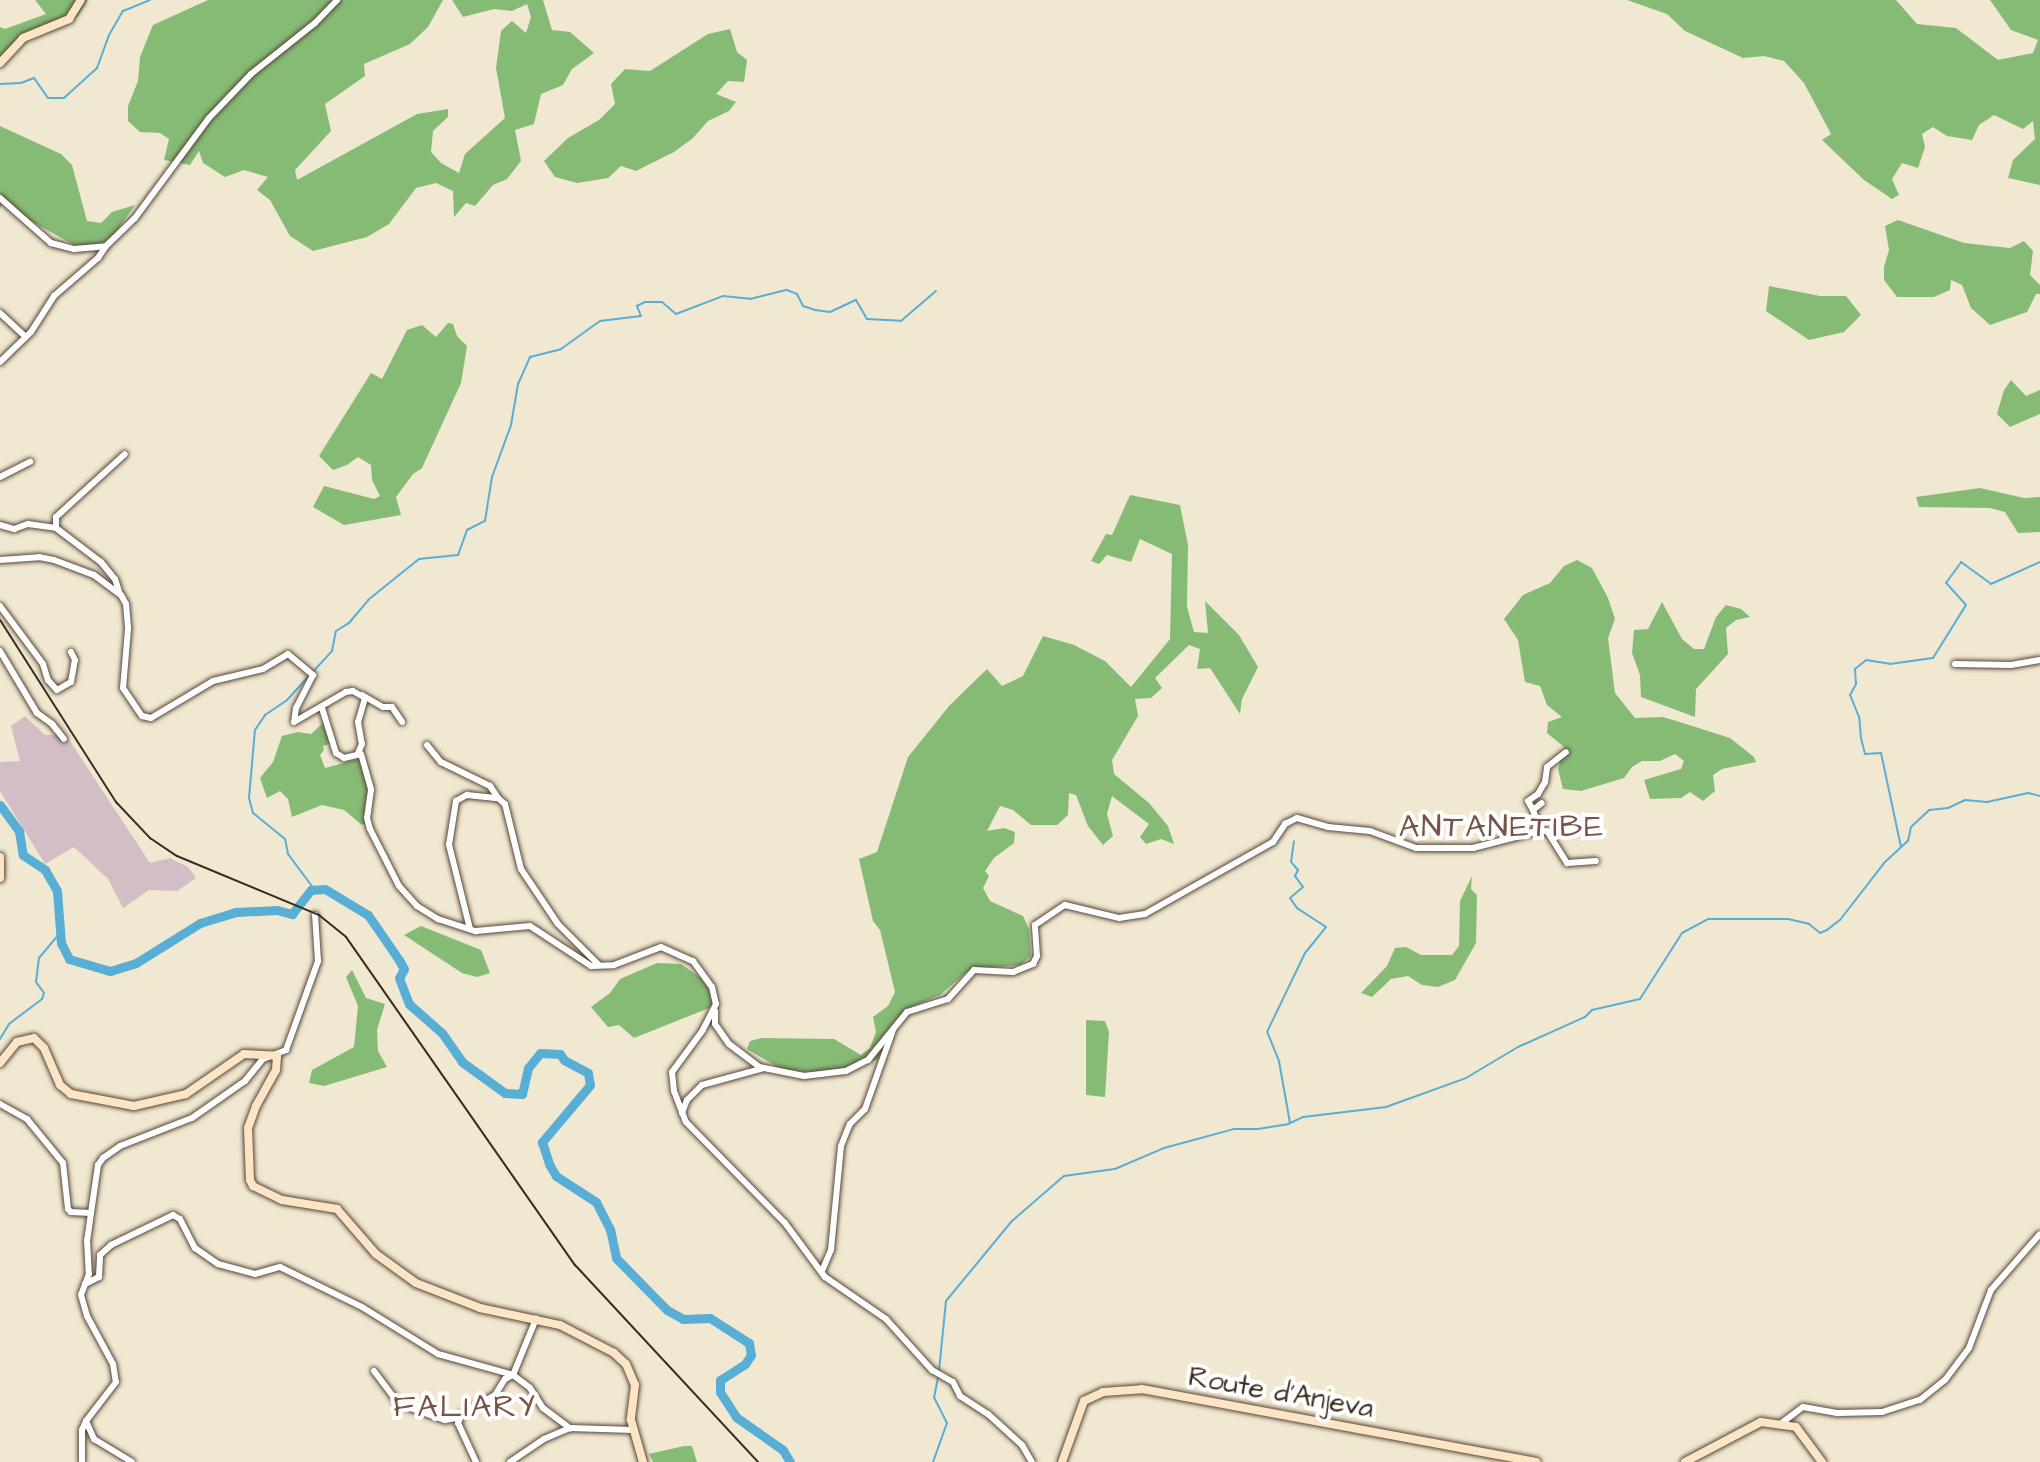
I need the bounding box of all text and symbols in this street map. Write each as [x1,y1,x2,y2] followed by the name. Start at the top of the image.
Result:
[1399,808,1605,846] district label: ANTANETIBE
[1186,1360,1376,1426] street label: Route d'Anjeva
[393,1388,537,1426] district label: FALIARY

